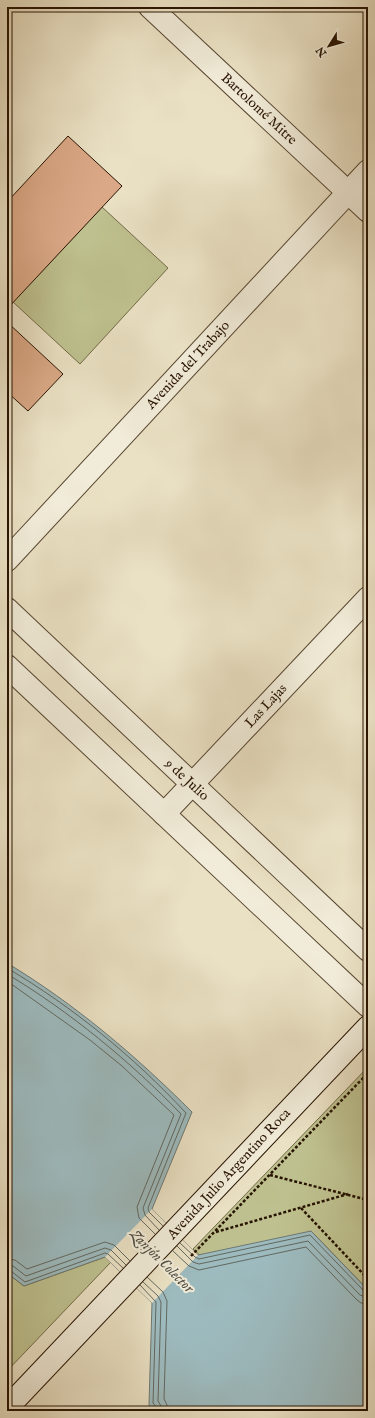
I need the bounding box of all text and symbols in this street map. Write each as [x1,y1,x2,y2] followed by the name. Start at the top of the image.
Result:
[309,26,349,66] north arrow
[313,43,331,60] text: N
[217,69,301,149] street label: Bartolomé Mitre
[142,316,234,414] street label: Avenida del Trabajo
[241,680,291,732] street label: Las Lajas
[160,754,213,805] street label: 9 de Julio
[163,1104,295,1244] street label: Avenida Julio Argentino Roca
[124,1223,199,1298] water label: Zanjón Colector

